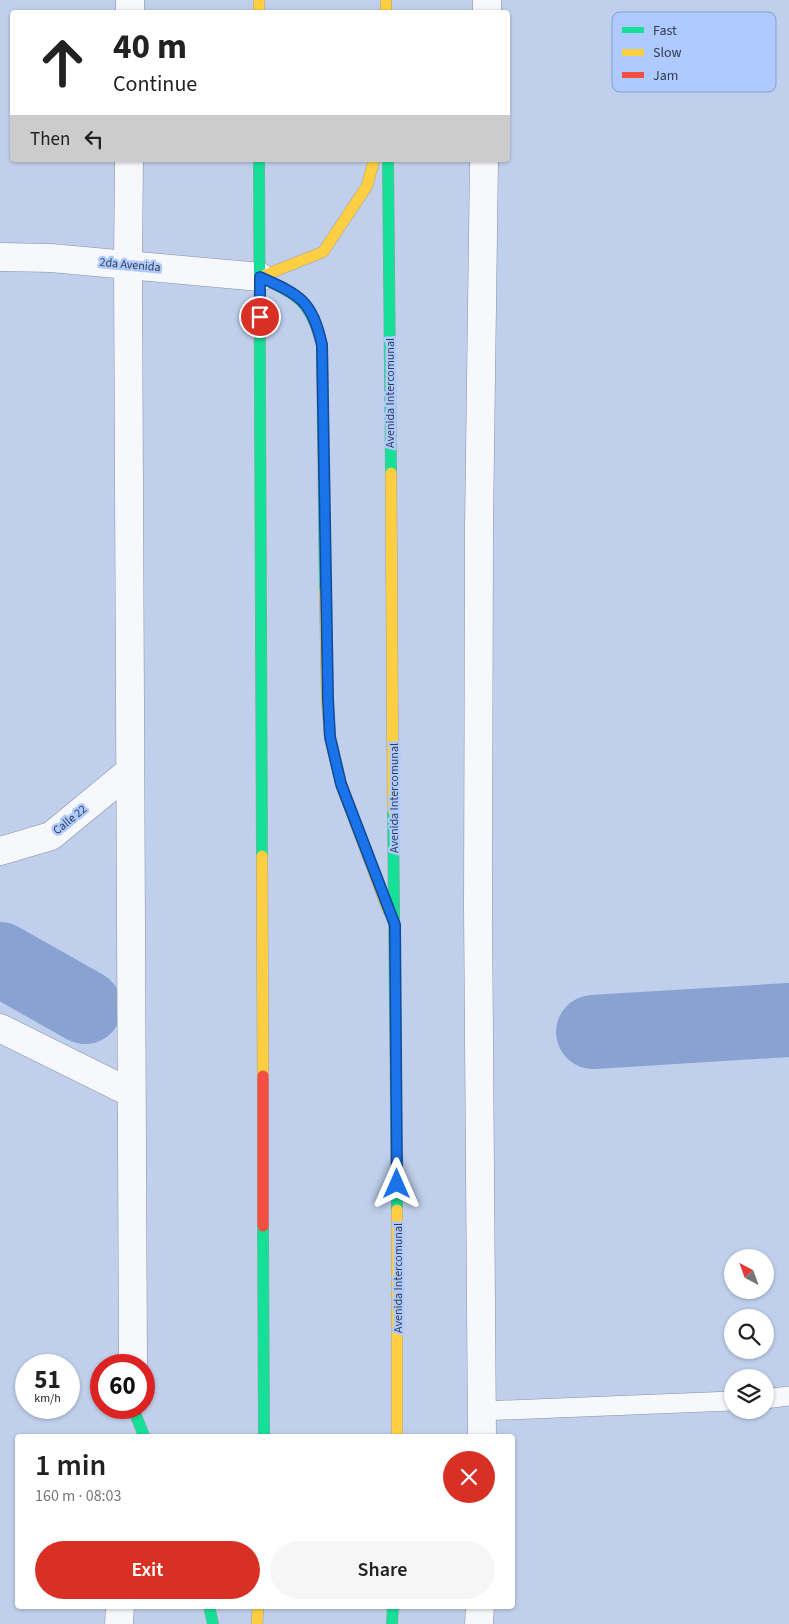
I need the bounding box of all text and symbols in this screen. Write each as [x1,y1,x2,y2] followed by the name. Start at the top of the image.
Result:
[612,12,776,92] legend
[653,21,677,41] text: Fast
[113,22,187,72] text: 40 m
[30,30,95,95] icon: ahead
[653,43,682,63] text: Slow
[653,66,678,86] text: Jam
[113,68,197,100] text: Continue
[80,125,108,153] icon: left
[30,126,70,153] text: Then
[99,254,161,276] street label: 2da Avenida
[239,296,281,338] pin
[246,303,274,331] icon: arrive
[382,338,399,448] street label: Avenida Intercomunal
[386,743,403,853] street label: Avenida Intercomunal
[49,801,91,839] street label: Calle 22
[370,1157,422,1209] position arrow
[390,1223,407,1333] street label: Avenida Intercomunal
[724,1249,774,1299] north arrow
[724,1249,774,1419] map controls
[724,1309,774,1359] button: search
[90,1354,155,1419] speed limit sign: 60
[34,1362,61,1398] text: 51
[724,1369,774,1419] button: layers
[34,1390,61,1407] text: km/h
[35,1444,106,1487] text: 1 min
[443,1451,495,1503] button: close
[35,1485,122,1507] text: 160 m · 08:03
[35,1541,260,1599] button: Exit
[270,1541,495,1599] button: Share

